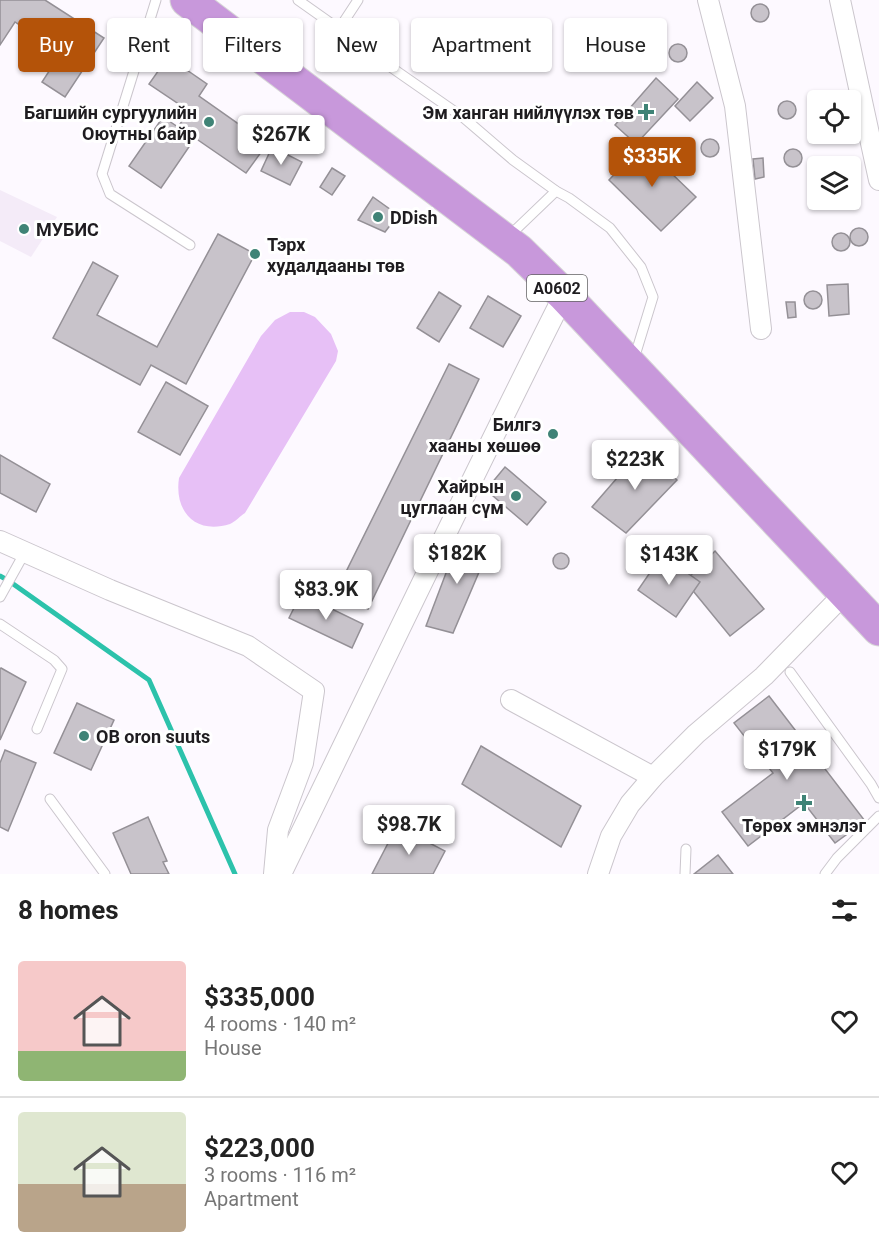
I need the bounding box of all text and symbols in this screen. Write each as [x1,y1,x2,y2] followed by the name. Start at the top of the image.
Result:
[18,18,95,72] chip: Buy
[107,18,191,72] chip: Rent
[203,18,303,72] chip: Filters
[315,18,399,72] chip: New
[411,18,552,72] chip: Apartment
[564,18,667,72] chip: House
[807,90,861,210] map controls
[807,90,861,144] button: locate
[24,102,197,144] place label: Багшийн сургуулийн Оюутны байр
[423,102,634,123] place label: Эм ханган нийлүүлэх төв
[639,105,653,119] marker: Эм ханган нийлүүлэх төв
[202,115,216,129] marker: Багшийн сургуулийн Оюутны байр
[239,115,323,166] pin: $267K
[252,122,310,146] text: $267K
[610,137,694,188] pin: $335K
[623,144,681,168] text: $335K
[807,156,861,210] button: layers
[390,207,438,228] place label: DDish
[371,210,385,224] marker: DDish
[36,219,99,240] place label: МУБИС
[17,222,31,236] marker: МУБИС
[267,234,405,276] place label: Тэрх худалдааны төв
[248,247,262,261] marker: Тэрх худалдааны төв
[527,275,587,301] road number: A0602
[429,414,541,456] place label: Билгэ хааны хөшөө
[546,427,560,441] marker: Билгэ хааны хөшөө
[593,440,677,491] pin: $223K
[606,447,664,471] text: $223K
[400,476,504,518] place label: Хайрын цуглаан сүм
[509,489,523,503] marker: Хайрын цуглаан сүм
[415,534,499,585] pin: $182K
[627,535,711,586] pin: $143K
[428,541,486,565] text: $182K
[640,542,698,566] text: $143K
[277,570,375,621] pin: $83.9K
[294,577,358,601] text: $83.9K
[96,726,210,747] place label: OB oron suuts
[77,729,91,743] marker: OB oron suuts
[745,730,829,781] pin: $179K
[758,737,816,761] text: $179K
[795,794,813,812] marker: Төрөх эмнэлэг
[360,805,458,856] pin: $98.7K
[377,812,441,836] text: $98.7K
[742,815,866,836] place label: Төрөх эмнэлэг
[828,894,861,927] icon: filters
[18,895,119,925] text: 8 homes
[204,982,315,1012] text: $335,000
[66,985,138,1057] icon: home
[828,1005,861,1038] icon: heart
[204,1012,356,1036] text: 4 rooms · 140 m²
[204,1036,262,1060] text: House
[204,1133,315,1163] text: $223,000
[66,1136,138,1208] icon: home
[828,1156,861,1189] icon: heart
[204,1163,356,1187] text: 3 rooms · 116 m²
[204,1187,299,1211] text: Apartment

